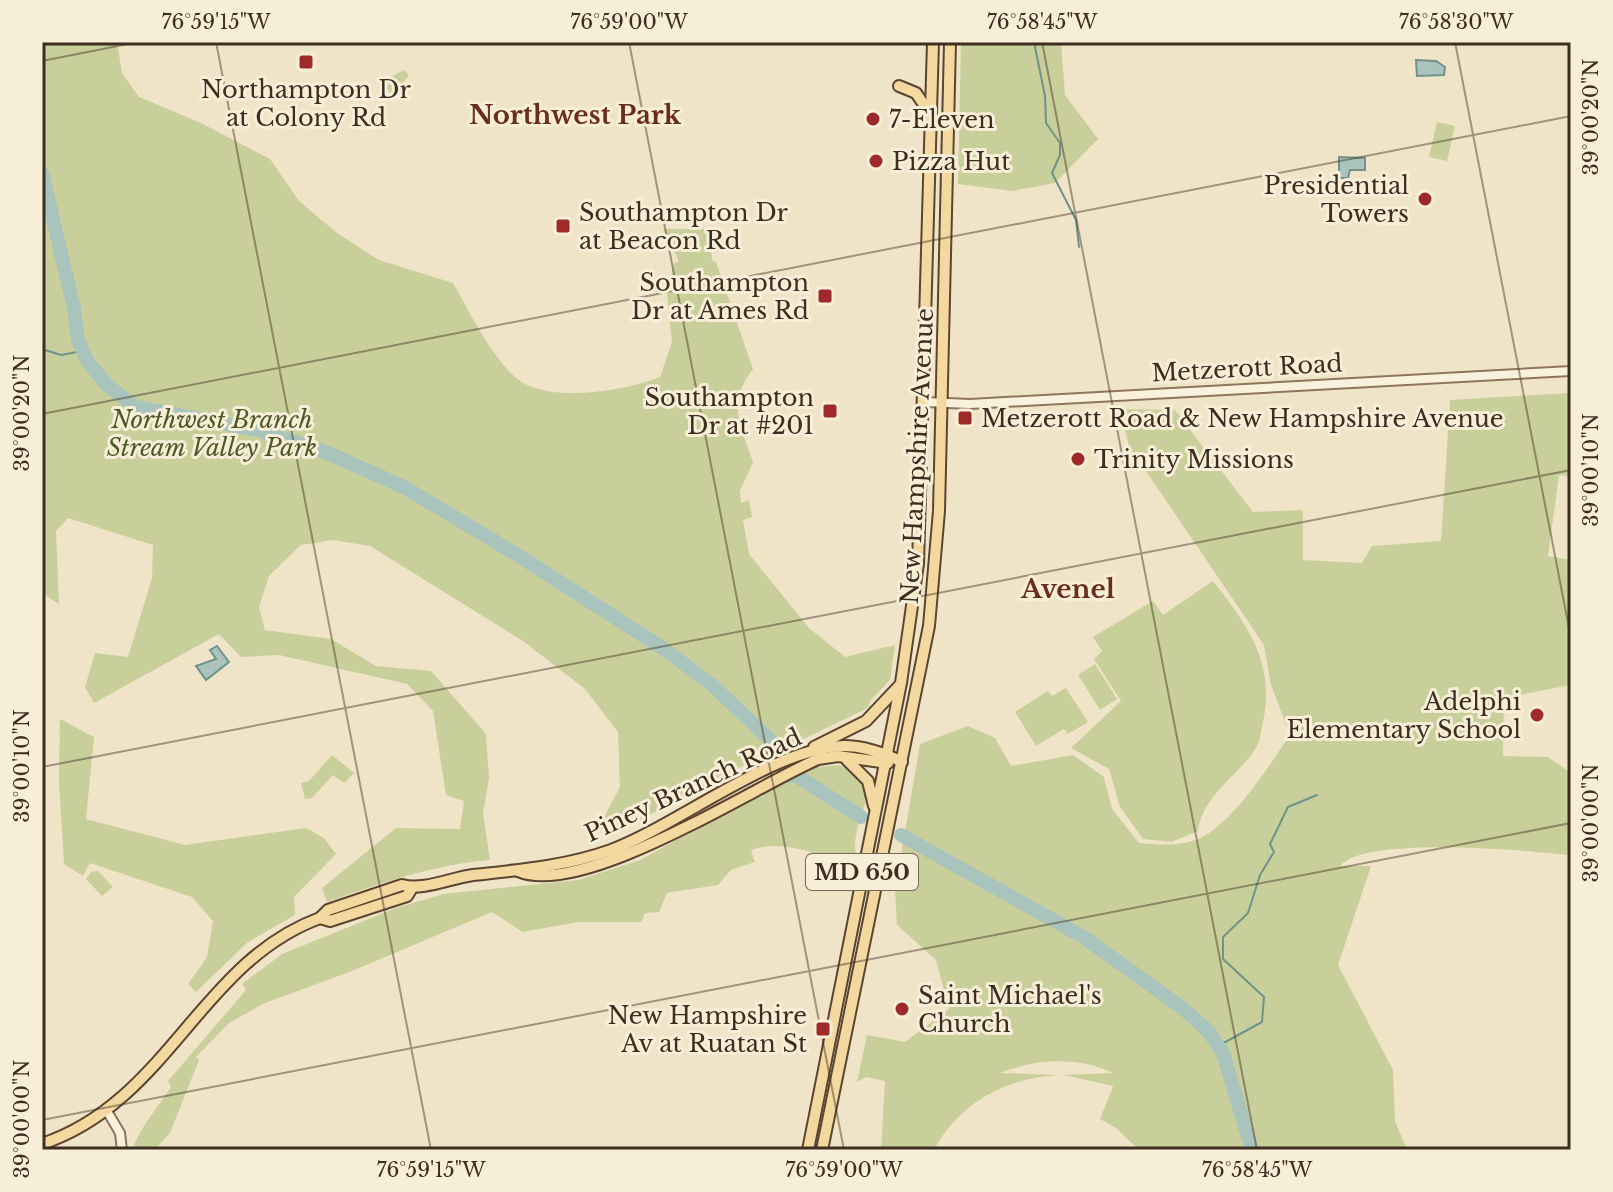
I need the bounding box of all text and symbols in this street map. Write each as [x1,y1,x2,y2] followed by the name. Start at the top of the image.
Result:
[161,10,271,34] text: 76°59'15"W
[570,10,688,34] text: 76°59'00"W
[987,10,1098,34] text: 76°58'45"W
[1399,10,1514,34] text: 76°58'30"W
[297,53,315,71] marker: Northampton Dr at Colony Rd
[1579,59,1603,175] text: 39°00'20"N
[201,75,411,132] place label: Northampton Dr at Colony Rd
[469,99,682,131] district label: Northwest Park
[889,105,995,134] place label: 7-Eleven
[864,110,882,128] marker: 7-Eleven
[892,147,1010,176] place label: Pizza Hut
[867,152,885,170] marker: Pizza Hut
[1264,171,1409,228] place label: Presidential Towers
[1416,190,1434,208] marker: Presidential Towers
[579,198,789,255] place label: Southampton Dr at Beacon Rd
[554,217,572,235] marker: Southampton Dr at Beacon Rd
[631,268,809,325] place label: Southampton Dr at Ames Rd
[816,287,834,305] marker: Southampton Dr at Ames Rd
[895,307,939,605] street label: New Hampshire Avenue
[1151,349,1343,387] street label: Metzerott Road
[10,355,34,471] text: 39°00'20"N
[645,383,814,440] place label: Southampton Dr at #201
[821,402,839,420] marker: Southampton Dr at #201
[981,404,1504,433] place label: Metzerott Road & New Hampshire Avenue
[107,405,317,462] park label: Northwest Branch Stream Valley Park
[956,409,974,427] marker: Metzerott Road & New Hampshire Avenue
[1579,413,1603,527] text: 39°00'10"N
[1094,445,1294,474] place label: Trinity Missions
[1069,450,1087,468] marker: Trinity Missions
[1020,573,1115,605] district label: Avenel
[1287,687,1521,744] place label: Adelphi Elementary School
[1528,706,1546,724] marker: Adelphi Elementary School
[10,709,34,823] text: 39°00'10"N
[580,722,806,848] street label: Piney Branch Road
[1579,764,1603,882] text: 39°00'00"N
[806,854,918,890] road number: MD 650
[918,981,1102,1038] place label: Saint Michael's Church
[893,1000,911,1018] marker: Saint Michael's Church
[608,1001,807,1058] place label: New Hampshire Av at Ruatan St
[814,1020,832,1038] marker: New Hampshire Av at Ruatan St
[10,1060,34,1178] text: 39°00'00"N
[376,1158,486,1182] text: 76°59'15"W
[785,1158,903,1182] text: 76°59'00"W
[1202,1158,1313,1182] text: 76°58'45"W

